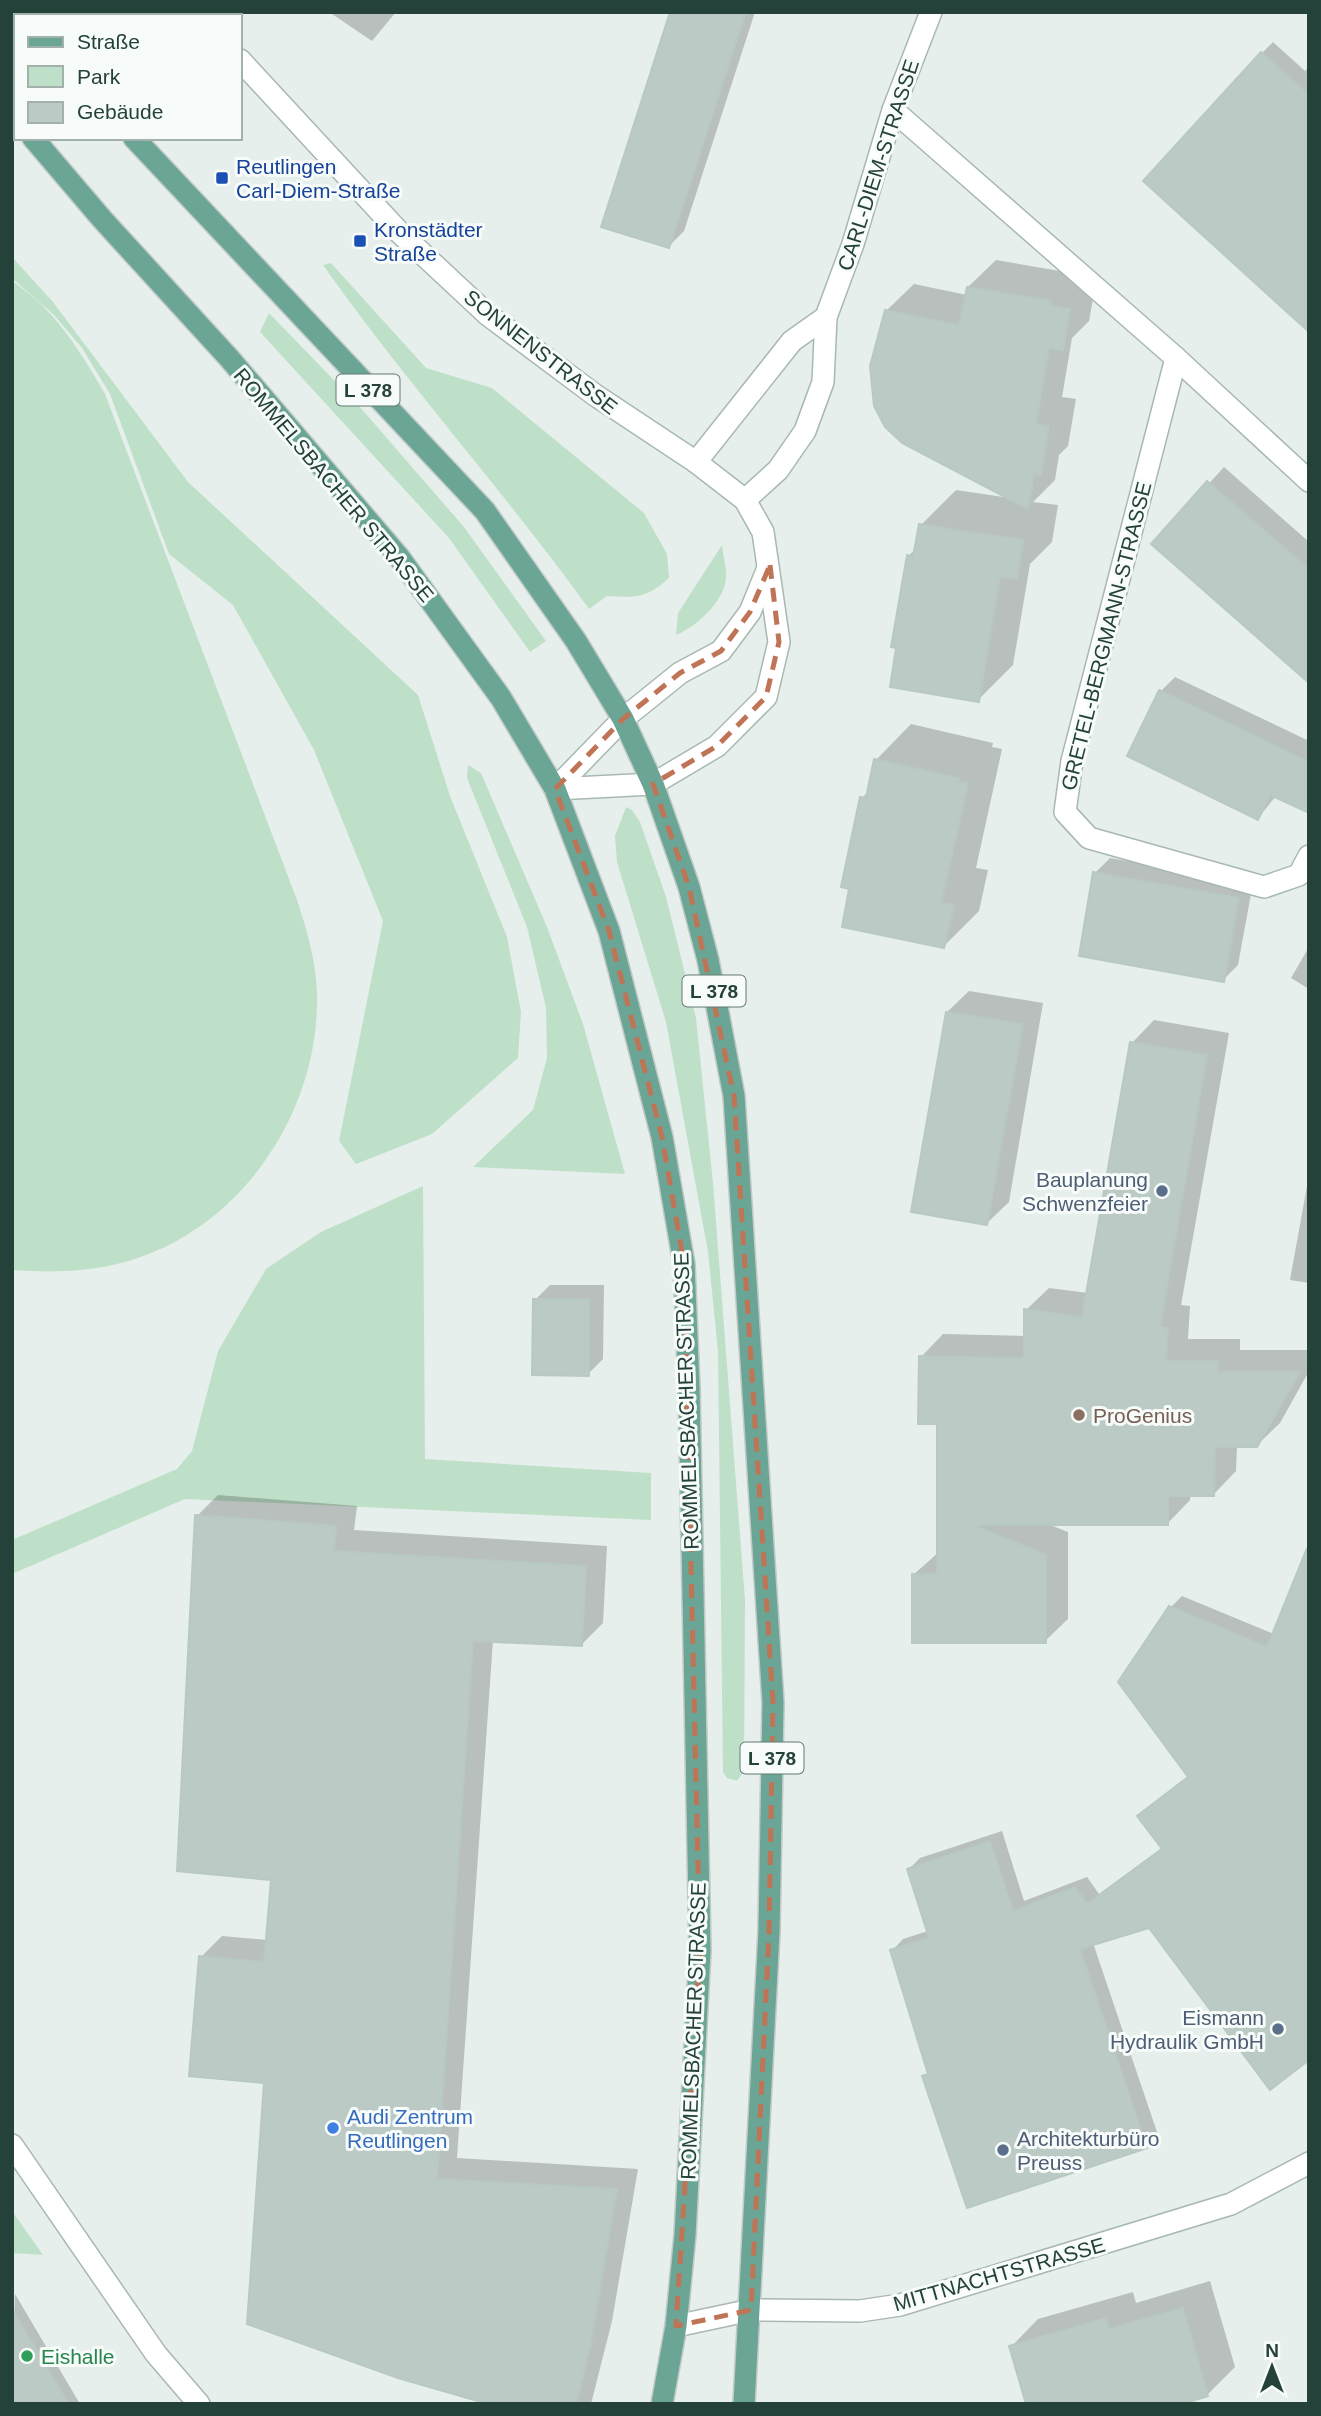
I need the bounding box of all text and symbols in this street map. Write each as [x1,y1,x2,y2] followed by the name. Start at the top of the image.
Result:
[14,14,242,140] legend
[77,30,140,53] text: Straße
[833,57,923,273] street label: CARL-DIEM-STRASSE
[77,65,121,88] text: Park
[77,100,163,123] text: Gebäude
[236,155,401,202] place label: Reutlingen Carl-Diem-Straße
[214,170,230,186] marker: Reutlingen Carl-Diem-Straße
[374,218,483,265] place label: Kronstädter Straße
[352,233,368,249] marker: Kronstädter Straße
[460,285,622,419] street label: SONNENSTRASSE
[230,364,438,606] street label: ROMMELSBACHER STRASSE
[336,374,400,406] road number: L 378
[1056,479,1156,793] street label: GRETEL-BERGMANN-STRASSE
[682,976,746,1007] road number: L 378
[1022,1168,1148,1215] place label: Bauplanung Schwenzfeier
[1154,1183,1170,1199] marker: Bauplanung Schwenzfeier
[669,1252,703,1550] street label: ROMMELSBACHER STRASSE
[1093,1404,1192,1427] place label: ProGenius
[1071,1407,1087,1423] marker: ProGenius
[740,1742,804,1774] road number: L 378
[676,1882,710,2180] street label: ROMMELSBACHER STRASSE
[1110,2006,1264,2053] place label: Eismann Hydraulik GmbH
[1270,2021,1286,2037] marker: Eismann Hydraulik GmbH
[347,2105,473,2152] place label: Audi Zentrum Reutlingen
[325,2120,341,2136] marker: Audi Zentrum Reutlingen
[1017,2127,1159,2174] place label: Architekturbüro Preuss
[995,2142,1011,2158] marker: Architekturbüro Preuss
[890,2233,1108,2315] street label: MITTNACHTSTRASSE
[1237,2332,1307,2402] north arrow
[1265,2340,1279,2361] text: N
[41,2345,115,2368] place label: Eishalle
[19,2348,35,2364] marker: Eishalle

